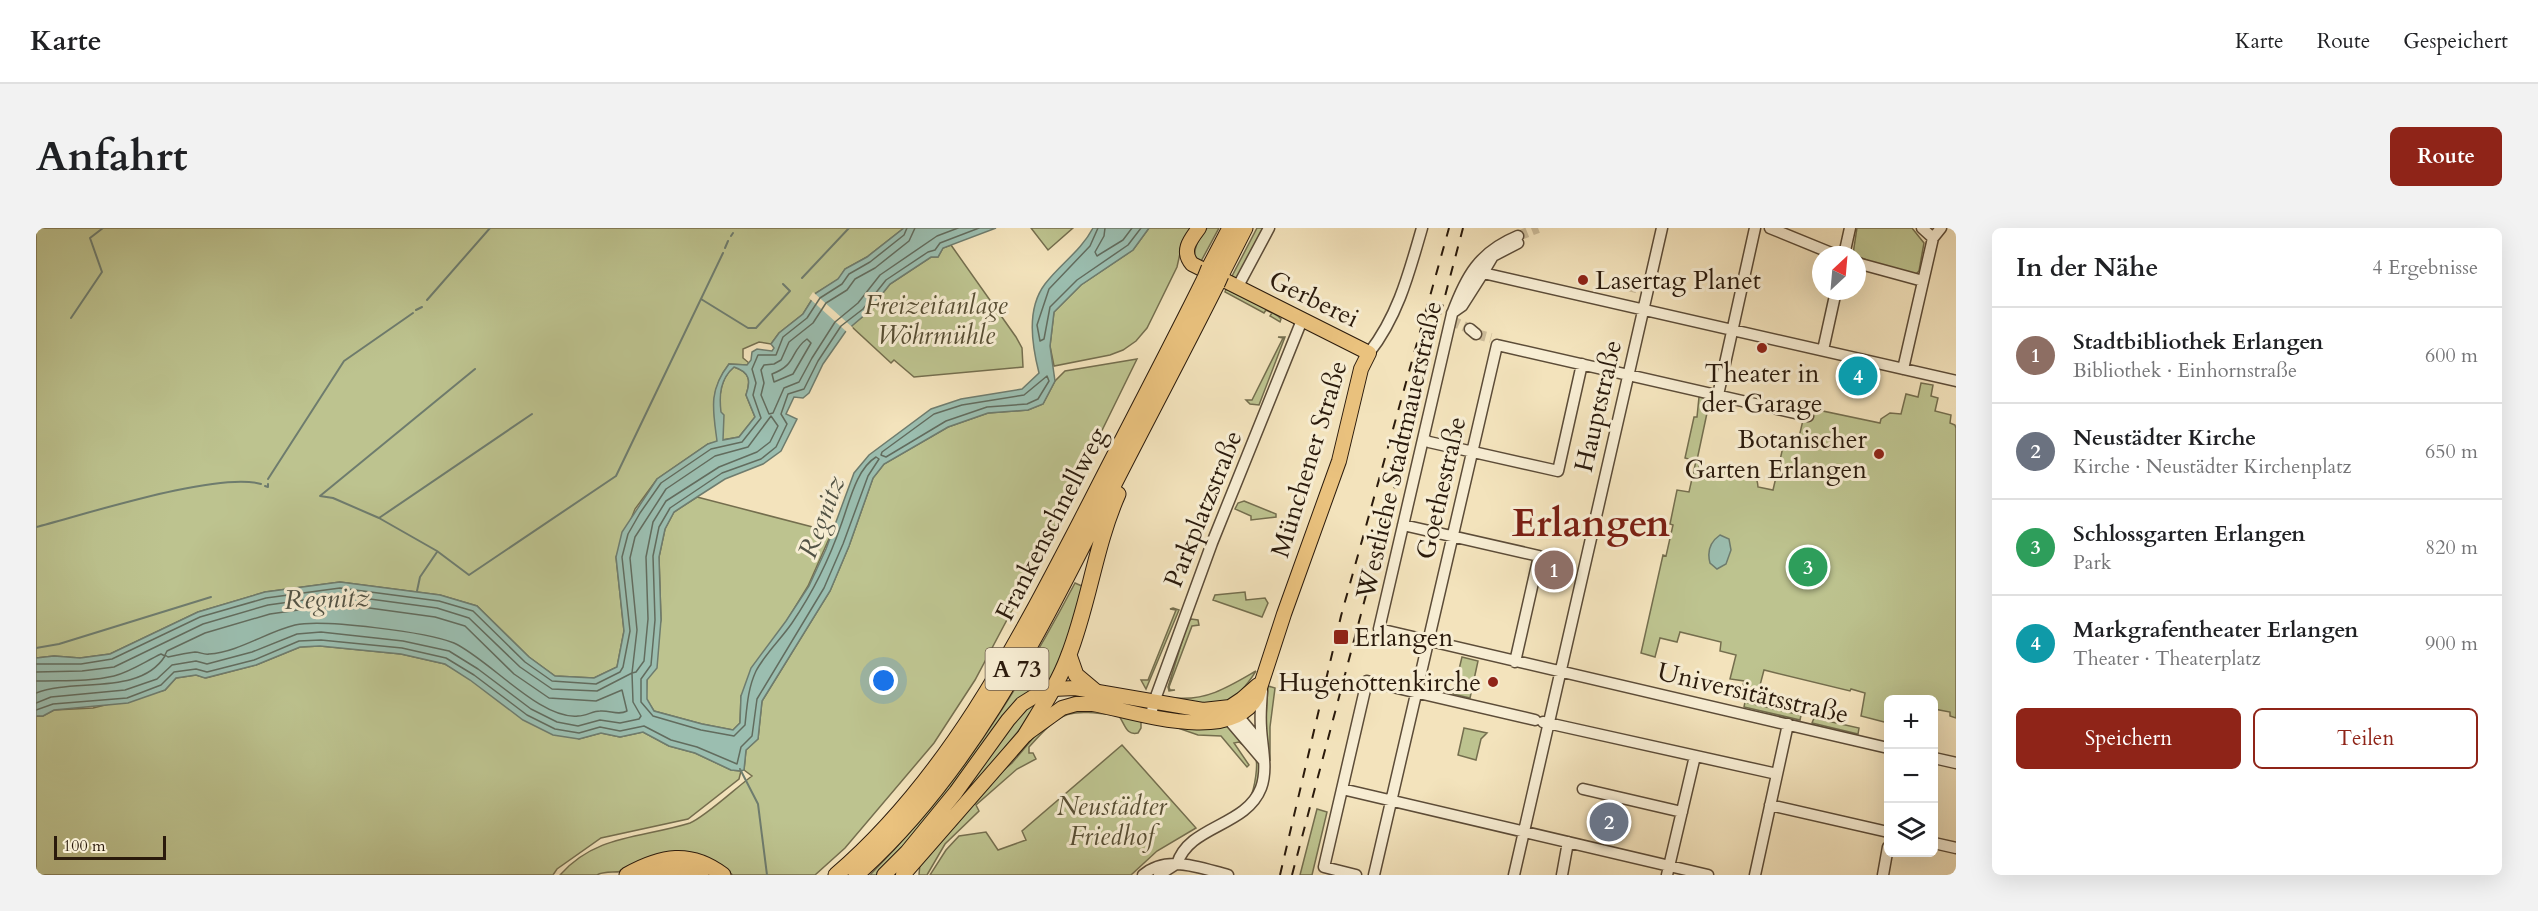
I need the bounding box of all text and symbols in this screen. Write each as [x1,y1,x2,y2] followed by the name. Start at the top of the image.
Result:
[30,22,102,60] text: Karte
[2235,27,2284,56] text: Karte
[2317,27,2370,56] text: Route
[2403,27,2508,56] text: Gespeichert
[2390,127,2502,186] button: Route
[36,128,188,185] text: Anfahrt
[1812,246,1866,300] north arrow
[2016,250,2158,285] text: In der Nähe
[2372,254,2478,281] text: 4 Ergebnisse
[1263,262,1365,336] street label: Gerberei
[1595,263,1761,298] place label: Lasertag Planet
[1576,273,1590,287] marker: Lasertag Planet
[865,288,1008,353] park label: Freizeitanlage Wöhrmühle
[1347,298,1450,603] street label: Westliche Stadtmauerstraße
[2073,327,2323,357] text: Stadtbibliothek Erlangen
[1566,337,1630,475] street label: Hauptstraße
[1755,341,1769,355] marker: Theater in der Garage
[2030,342,2041,369] text: 1
[2425,342,2478,369] text: 600 m
[1838,354,1878,398] pin: 4
[1262,356,1356,562] street label: Münchener Straße
[1701,356,1823,421] place label: Theater in der Garage
[2073,357,2297,384] text: Bibliothek · Einhornstraße
[1408,413,1474,563] street label: Goethestraße
[987,421,1115,627] street label: Frankenschnellweg
[1685,422,1868,487] place label: Botanischer Garten Erlangen
[2073,423,2256,453] text: Neustädter Kirche
[1156,425,1250,593] street label: Parkplatzstraße
[2030,438,2041,465] text: 2
[2425,438,2478,465] text: 650 m
[1872,447,1886,461] marker: Botanischer Garten Erlangen
[2073,453,2351,480] text: Kirche · Neustädter Kirchenplatz
[789,470,855,564] water label: Regnitz
[1512,498,1671,550] district label: Erlangen
[2073,519,2305,549] text: Schlossgarten Erlangen
[2030,534,2041,561] text: 3
[2425,534,2478,561] text: 820 m
[1788,544,1828,590] pin: 3
[1534,548,1574,592] pin: 1
[2073,549,2111,576] text: Park
[284,579,370,619] water label: Regnitz
[2073,615,2358,645] text: Markgrafentheater Erlangen
[1354,620,1454,655] place label: Erlangen
[1332,628,1350,646] marker: Erlangen
[2030,630,2041,657] text: 4
[2425,630,2478,657] text: 900 m
[2073,645,2261,672] text: Theater · Theaterplatz
[986,648,1048,690] road number: A 73
[1654,654,1852,732] street label: Universitätsstraße
[1278,665,1481,700] place label: Hugenottenkirche
[869,666,898,695] your location
[1486,675,1500,689] marker: Hugenottenkirche
[1884,695,1938,857] map controls
[1884,695,1938,749] button: +
[2016,708,2241,769] button: Speichern
[2253,708,2478,769] button: Teilen
[1884,749,1938,803] button: −
[1057,789,1168,854] park label: Neustädter Friedhof
[1590,800,1628,844] pin: 2
[1884,803,1938,857] button: layers
[54,833,166,860] scale bar
[63,835,105,857] text: 100 m

